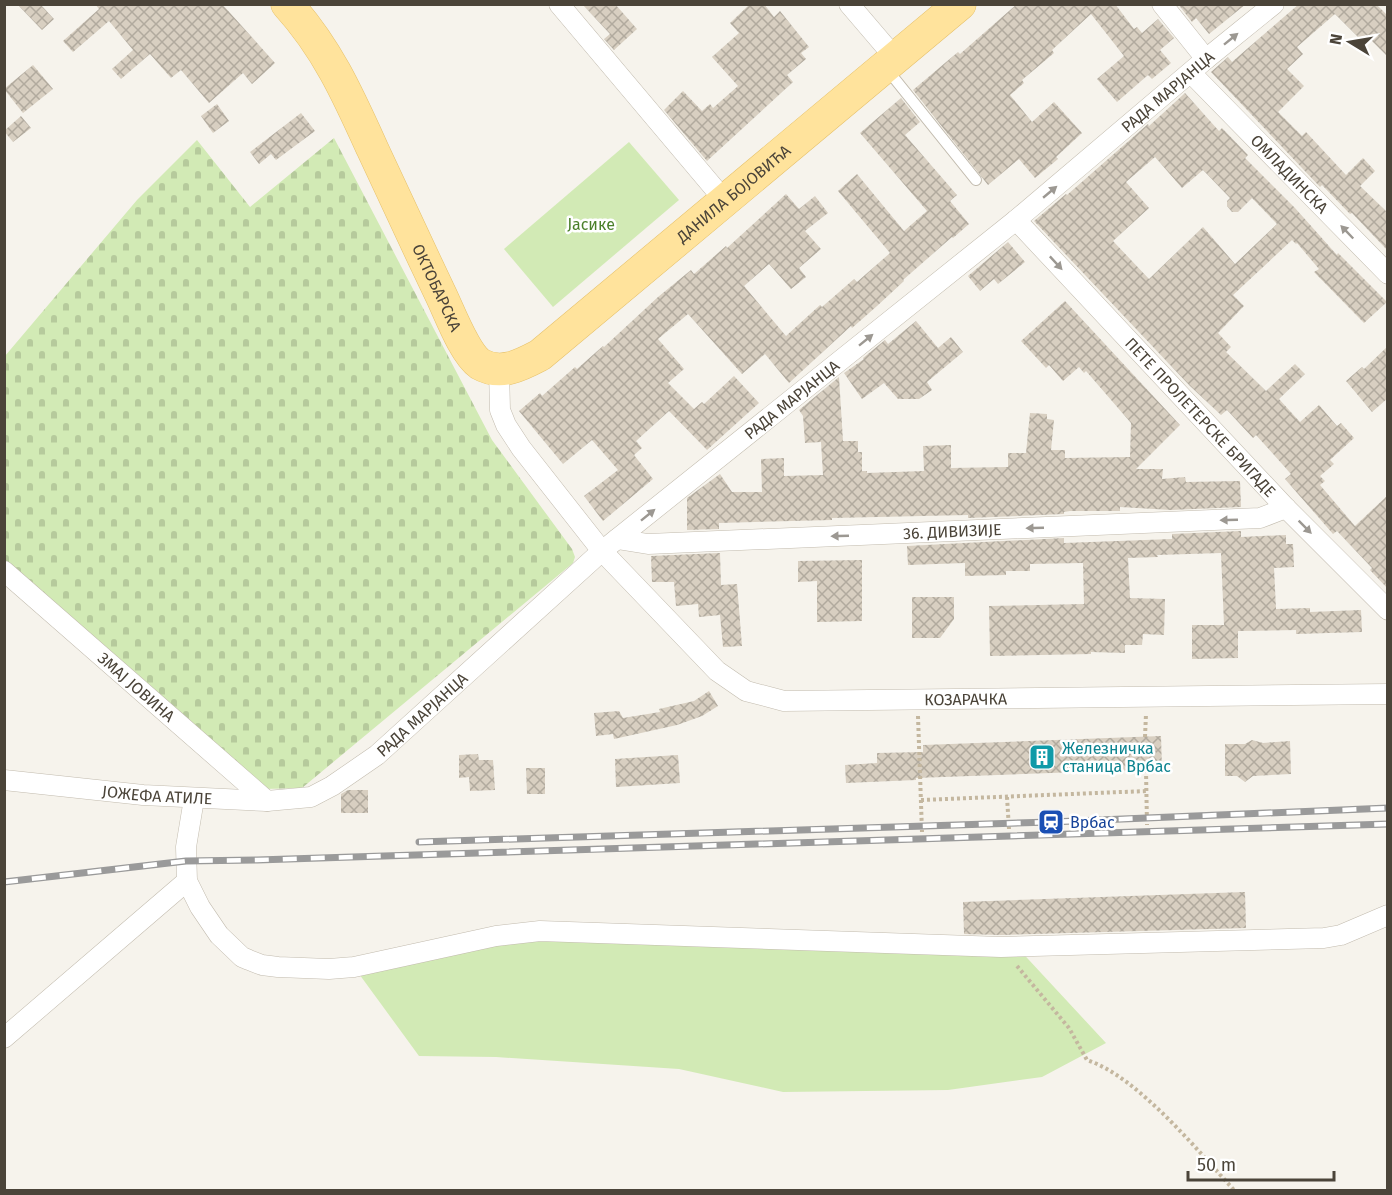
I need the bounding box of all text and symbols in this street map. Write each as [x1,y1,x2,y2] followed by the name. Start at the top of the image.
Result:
[1320,12,1380,72] north arrow
[1325,32,1346,46] text: N
[1224,33,1239,46] one-way arrow
[1117,46,1219,136] street label: РАДА МАРЈАНЦА
[1247,131,1333,217] street label: ОМЛАДИНСКА
[672,140,795,247] street label: ДАНИЛА БОЈОВИЋА
[1042,185,1058,198] one-way arrow
[567,215,615,234] park label: Јасике
[1340,226,1354,240] one-way arrow
[409,241,466,335] street label: ОКТОБАРСКА
[1049,255,1062,270] one-way arrow
[1121,333,1280,501] street label: ПЕТЕ ПРОЛЕТЕРСКЕ БРИГАДЕ
[858,334,874,347] one-way arrow
[740,355,844,443] street label: РАДА МАРЈАНЦА
[640,508,656,521] one-way arrow
[1220,515,1239,524] one-way arrow
[903,519,1002,543] street label: 36. ДИВИЗИЈЕ
[1297,520,1311,534] one-way arrow
[1025,523,1044,532] one-way arrow
[830,531,849,540] one-way arrow
[94,648,179,726] street label: ЗМАЈ ЈОВИНА
[372,668,472,760] street label: РАДА МАРЈАНЦА
[924,689,1008,709] street label: КОЗАРАЧКА
[1062,739,1171,776] place label: Железничка станица Врбас
[1027,742,1057,772] building icon: Железничка станица Врбас
[101,781,213,808] street label: ЈОЖЕФА АТИЛЕ
[1036,807,1066,837] station icon: Врбас
[1070,813,1115,832] place label: Врбас
[1188,1144,1334,1182] scale bar
[1197,1154,1236,1176] text: 50 m

